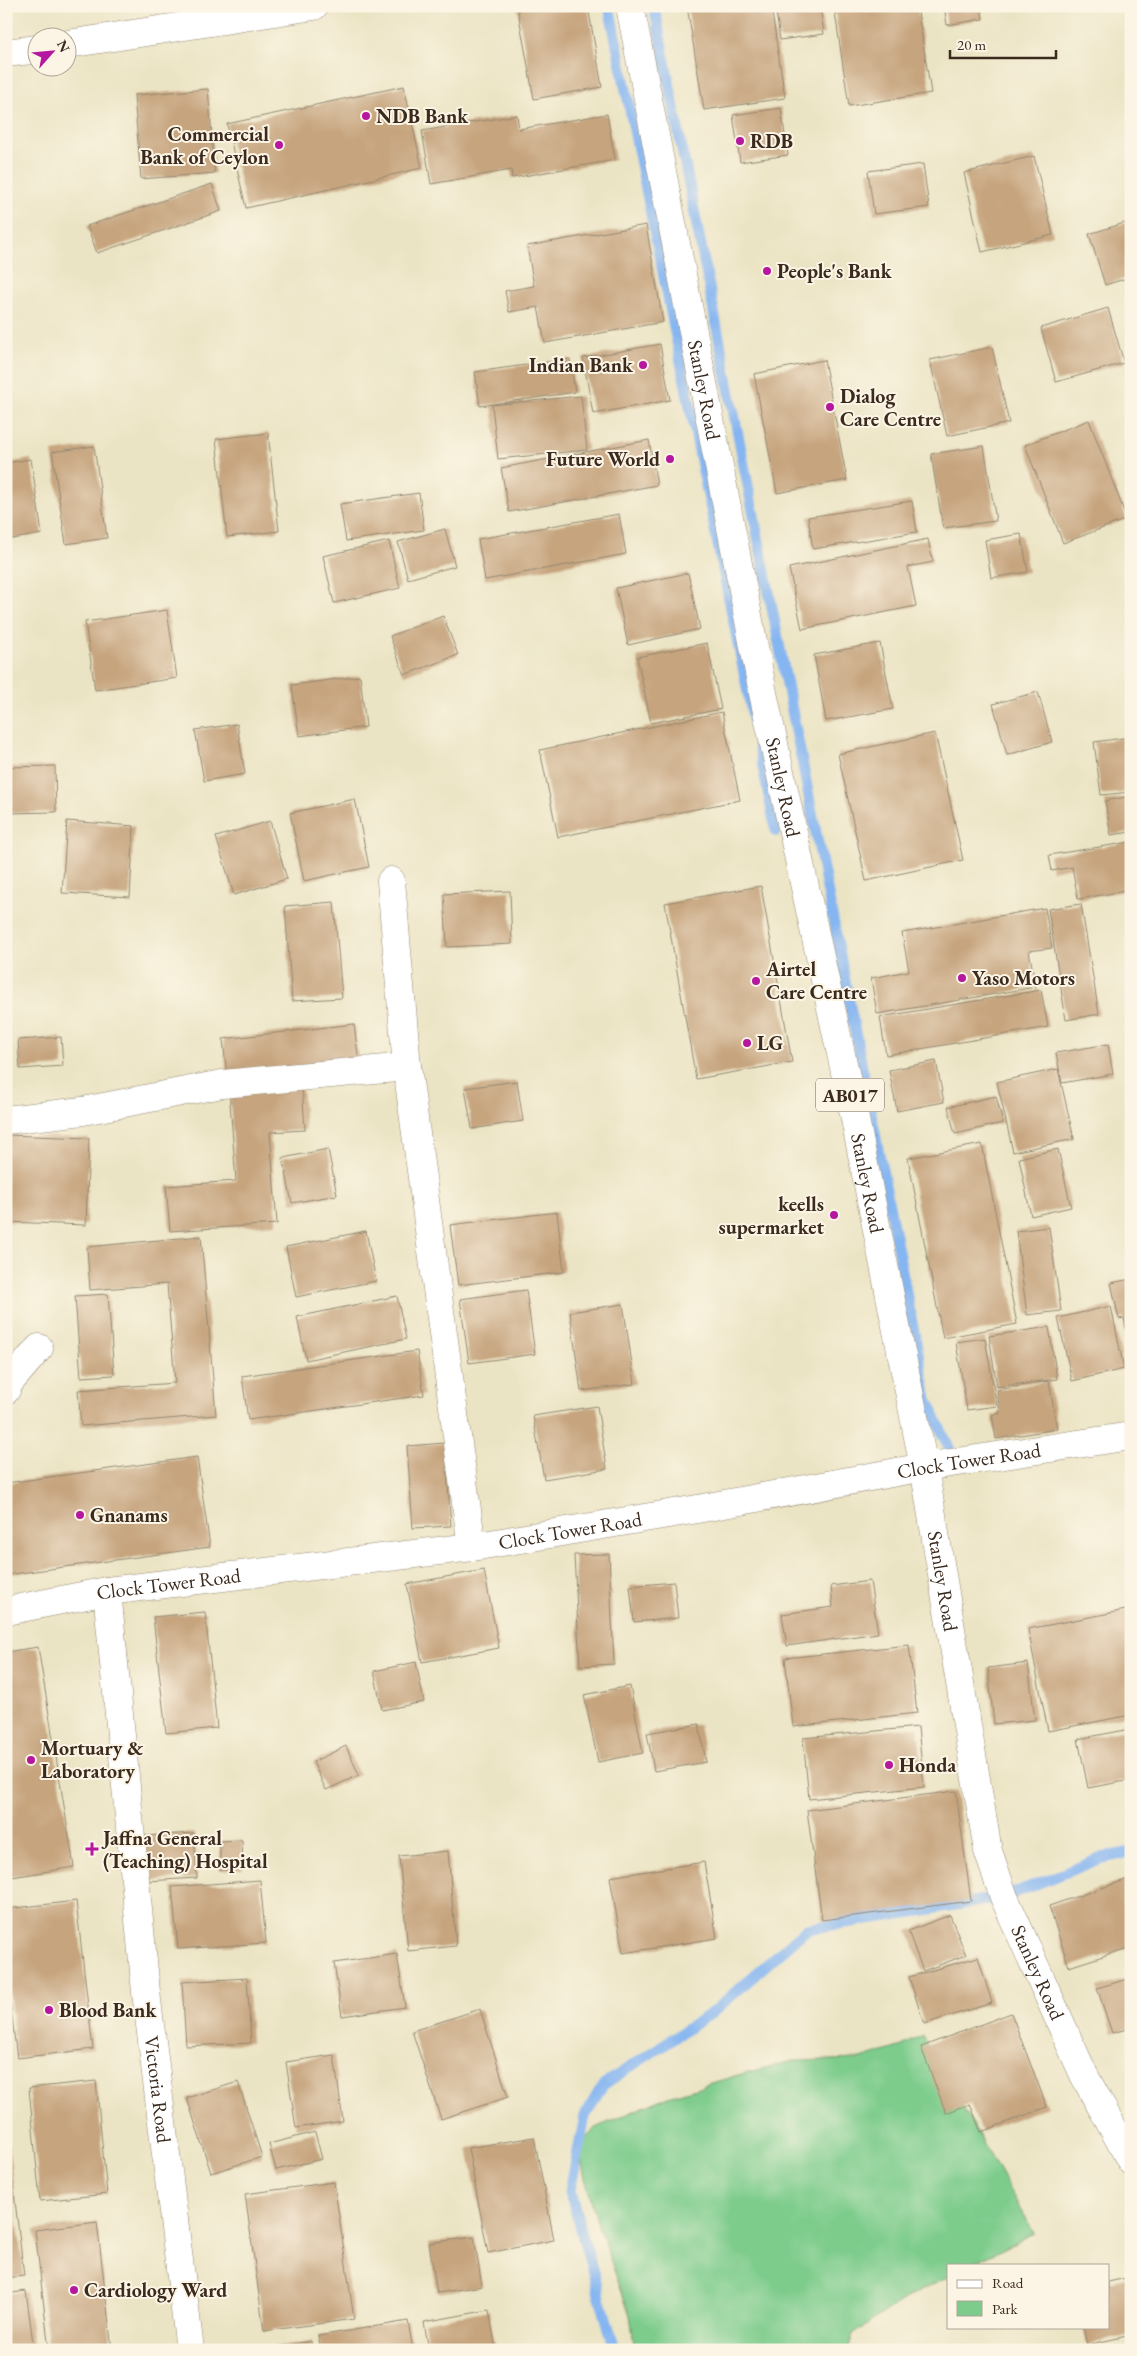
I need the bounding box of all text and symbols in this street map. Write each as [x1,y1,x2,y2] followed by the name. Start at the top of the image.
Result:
[28,28,78,78] north arrow
[950,28,1056,60] scale bar
[957,35,986,54] text: 20 m
[53,37,74,56] text: N
[376,103,469,129] place label: NDB Bank
[360,110,372,122] marker: NDB Bank
[140,121,269,170] place label: Commercial Bank of Ceylon
[750,128,793,154] place label: RDB
[734,135,746,147] marker: RDB
[273,139,285,151] marker: Commercial Bank of Ceylon
[777,258,893,284] place label: People's Bank
[761,265,773,277] marker: People's Bank
[682,338,727,443] street label: Stanley Road
[529,352,634,378] place label: Indian Bank
[637,359,649,371] marker: Indian Bank
[840,383,941,432] place label: Dialog Care Centre
[824,401,836,413] marker: Dialog Care Centre
[546,446,660,472] place label: Future World
[664,453,676,465] marker: Future World
[760,735,807,840] street label: Stanley Road
[765,956,867,1005] place label: Airtel Care Centre
[972,965,1075,991] place label: Yaso Motors
[956,972,968,984] marker: Yaso Motors
[750,975,762,987] marker: Airtel Care Centre
[757,1030,783,1056] place label: LG
[741,1037,753,1049] marker: LG
[816,1078,884,1112] road number: AB017
[845,1131,891,1236] street label: Stanley Road
[719,1191,824,1240] place label: keells supermarket
[828,1209,840,1221] marker: keells supermarket
[895,1437,1043,1485] street label: Clock Tower Road
[90,1502,168,1528] place label: Gnanams
[496,1506,645,1555] street label: Clock Tower Road
[74,1509,86,1521] marker: Gnanams
[922,1529,964,1634] street label: Stanley Road
[94,1562,243,1606] street label: Clock Tower Road
[41,1735,143,1784] place label: Mortuary & Laboratory
[899,1752,956,1778] place label: Honda
[25,1754,37,1766] marker: Mortuary & Laboratory
[883,1759,895,1771] marker: Honda
[101,1825,268,1874] place label: Jaffna General (Teaching) Hospital
[85,1842,99,1856] marker: Jaffna General (Teaching) Hospital
[1005,1921,1071,2025] street label: Stanley Road
[59,1997,157,2023] place label: Blood Bank
[43,2004,55,2016] marker: Blood Bank
[138,2034,178,2145] street label: Victoria Road
[947,2264,1110,2328] legend
[992,2273,1024,2292] text: Road
[84,2277,227,2303] place label: Cardiology Ward
[68,2284,80,2296] marker: Cardiology Ward
[992,2299,1019,2318] text: Park

